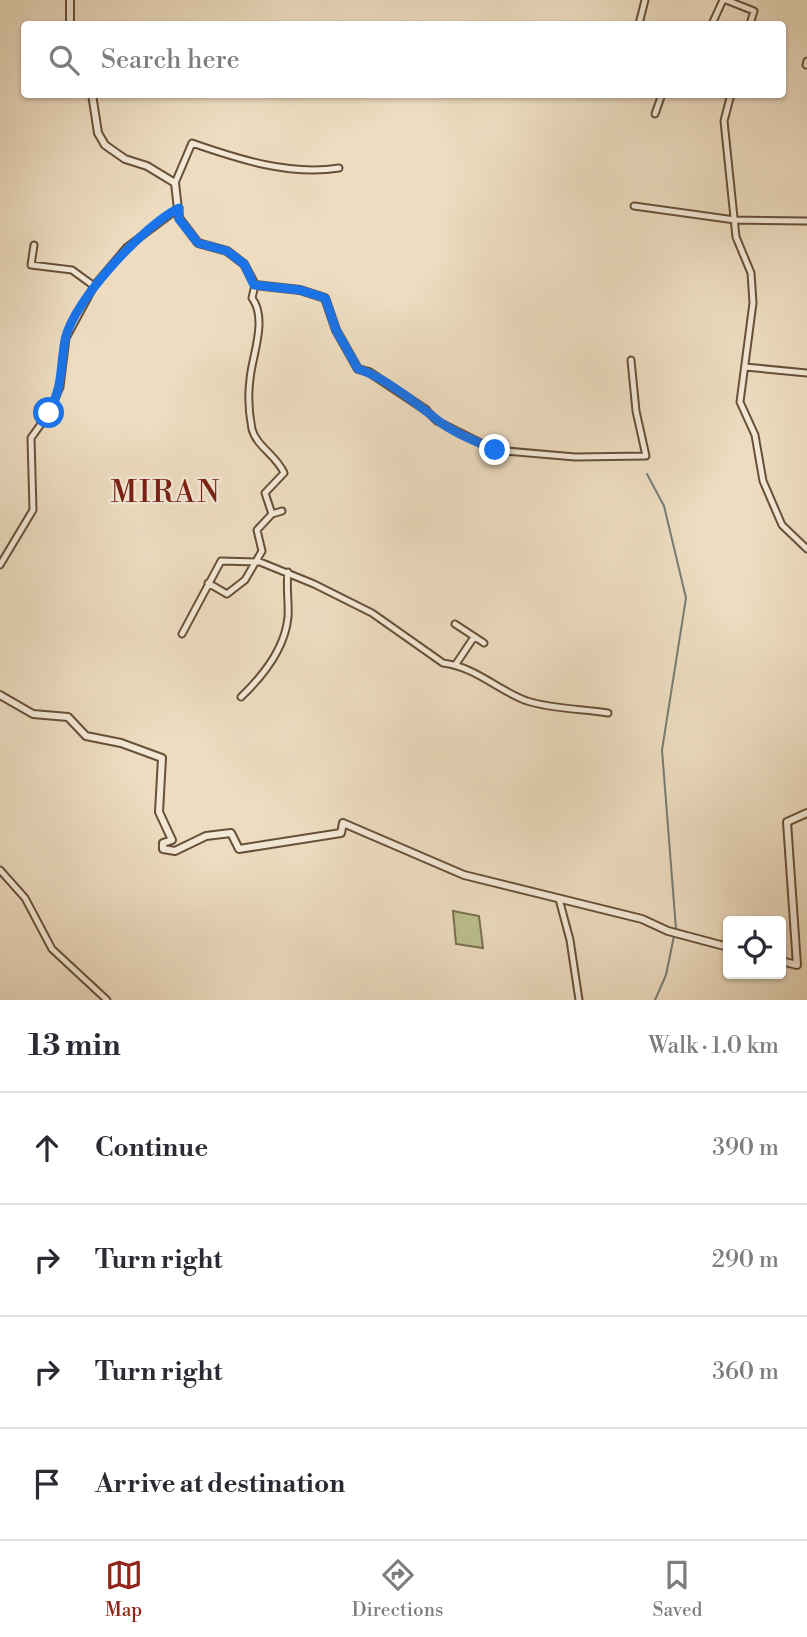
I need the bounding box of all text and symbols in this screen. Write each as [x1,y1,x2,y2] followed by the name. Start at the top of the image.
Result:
[21,21,786,98] search box
[45,41,83,79] icon: search
[101,44,240,76] text: Search here
[33,397,64,428] route start
[479,434,510,465] route end
[110,474,222,512] district label: MIRAN
[723,916,786,979] map controls
[723,916,786,979] button: locate
[28,1027,121,1065] text: 13 min
[648,1032,779,1060] text: Walk · 1.0 km
[28,1129,66,1167] icon: ahead
[95,1132,208,1164] text: Continue
[712,1134,779,1162] text: 390 m
[28,1241,66,1279] icon: right
[95,1244,223,1276] text: Turn right
[712,1246,779,1274] text: 290 m
[28,1353,66,1391] icon: right
[95,1356,223,1388] text: Turn right
[712,1358,779,1386] text: 360 m
[28,1465,66,1503] icon: arrive
[95,1468,345,1500] text: Arrive at destination
[105,1556,143,1622] tab: Map
[352,1556,443,1622] tab: Directions
[653,1556,702,1622] tab: Saved

